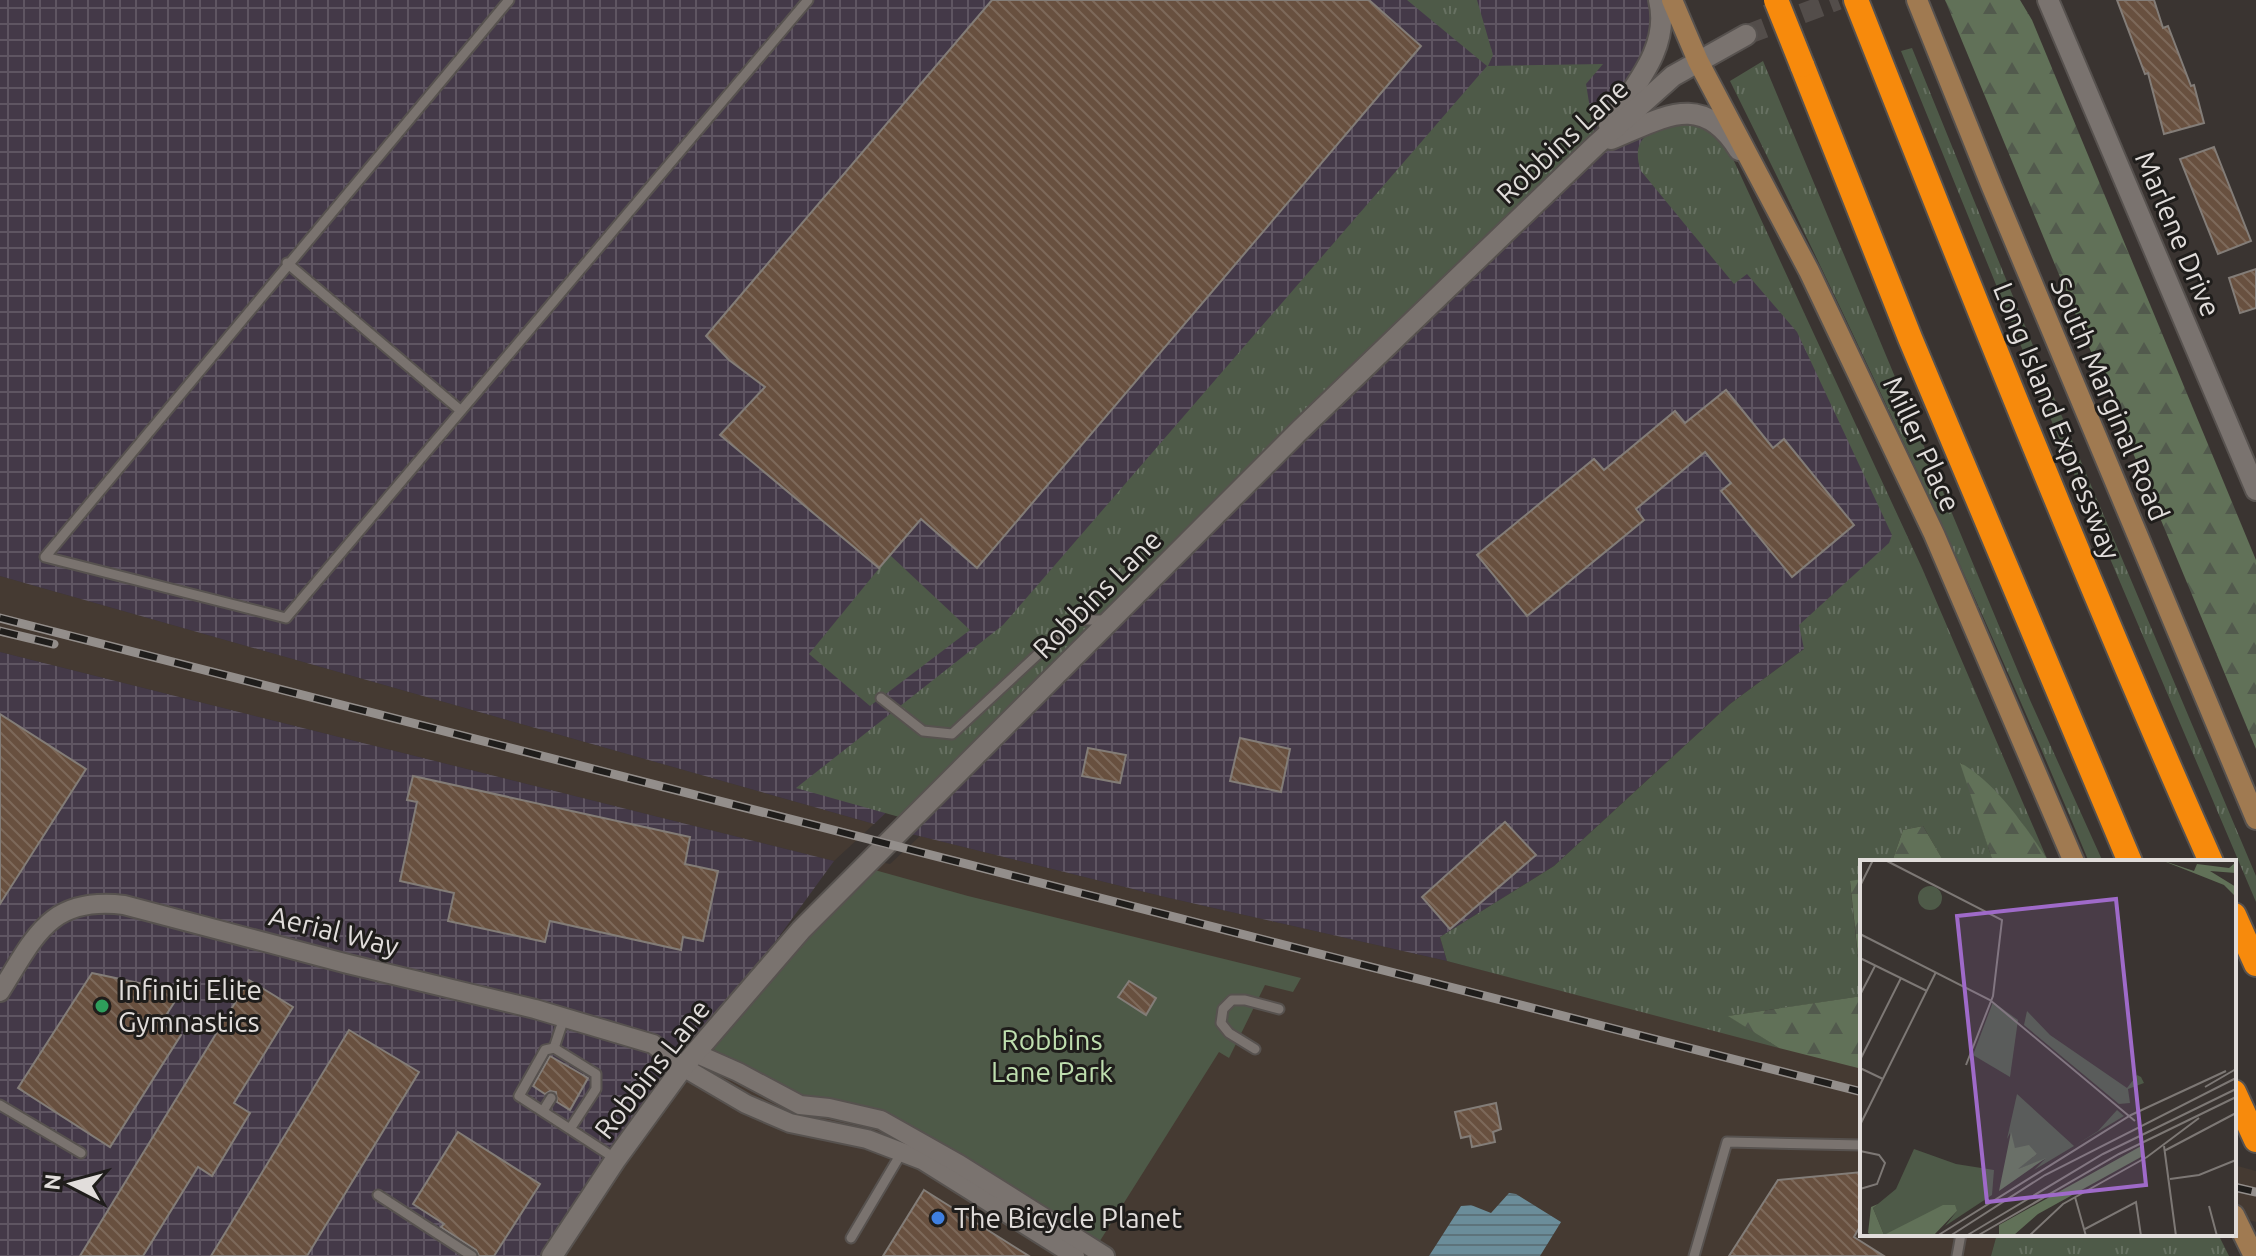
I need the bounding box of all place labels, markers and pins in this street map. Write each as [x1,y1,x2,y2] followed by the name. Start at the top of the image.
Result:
[118,974,262,1037] place label: Infiniti Elite Gymnastics
[93,997,111,1015] marker: Infiniti Elite Gymnastics
[954,1202,1182,1233] place label: The Bicycle Planet
[929,1209,947,1227] marker: The Bicycle Planet

